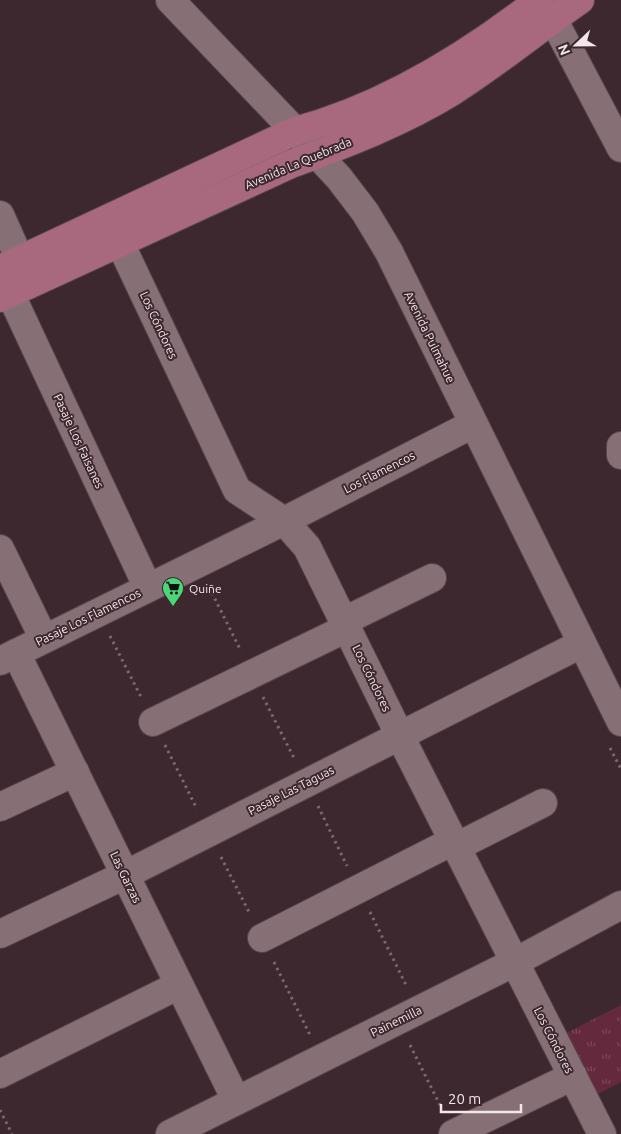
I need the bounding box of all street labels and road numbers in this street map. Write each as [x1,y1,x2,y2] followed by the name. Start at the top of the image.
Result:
[243,135,353,191] street label: Avenida La Quebrada
[138,289,180,361] street label: Los Cóndores
[402,289,458,385] street label: Avenida Pulmahue
[51,392,107,490] street label: Pasaje Los Faisanes
[341,448,417,496] street label: Los Flamencos
[33,586,143,648] street label: Pasaje Los Flamencos
[350,642,394,714] street label: Los Cóndores
[246,763,336,817] street label: Pasaje Las Taguas
[108,849,144,905] street label: Las Garzas
[368,1003,424,1039] street label: Painemilla
[532,1005,576,1075] street label: Los Cóndores

